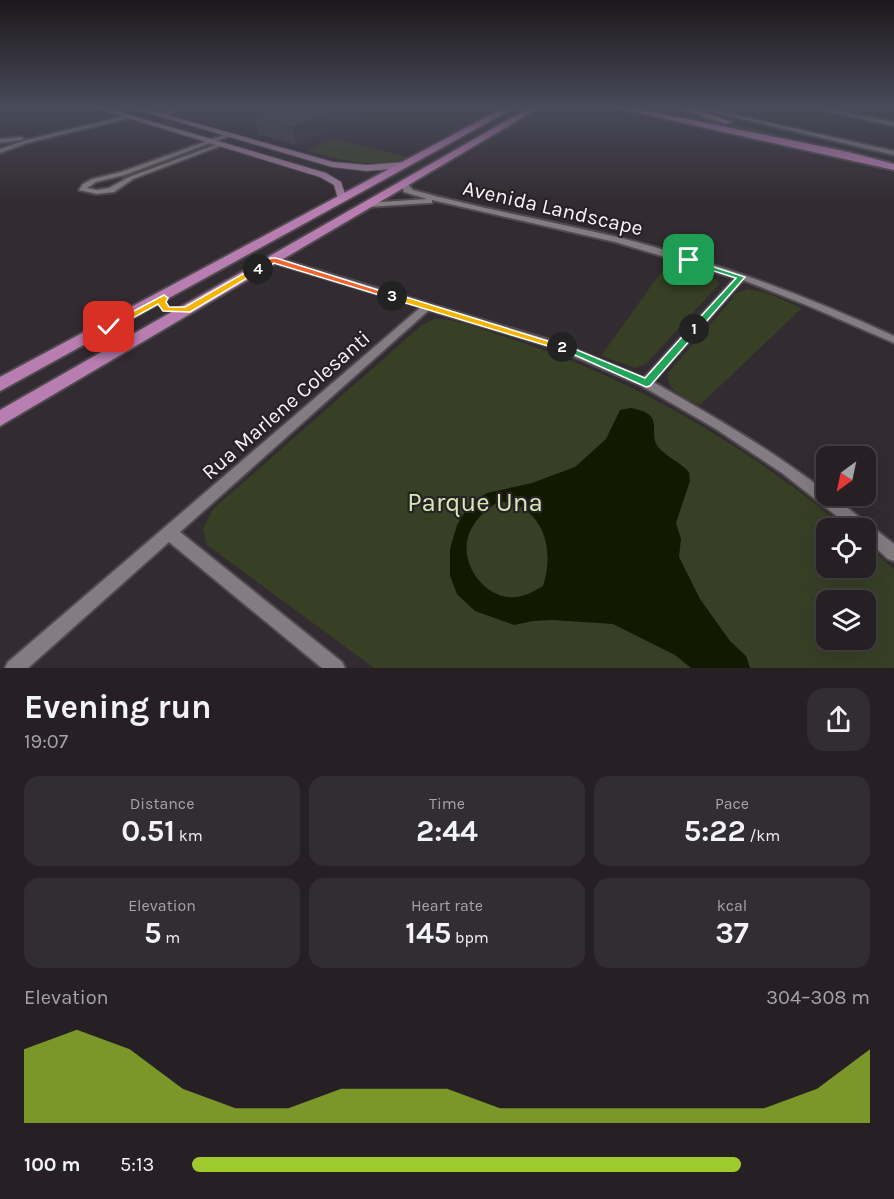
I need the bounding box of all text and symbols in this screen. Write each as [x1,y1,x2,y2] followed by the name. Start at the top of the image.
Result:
[461,176,645,240] street label: Avenida Landscape
[663,234,714,285] pin
[672,243,705,276] icon: arrive
[243,254,273,284] pin: 4
[253,259,263,278] text: 4
[377,281,407,311] pin: 3
[387,286,397,305] text: 3
[83,301,134,352] pin
[92,310,125,343] icon: check
[679,314,709,344] pin: 1
[691,319,697,338] text: 1
[197,326,375,484] street label: Rua Marlene Colesanti
[547,332,577,362] pin: 2
[557,337,567,356] text: 2
[816,446,876,506] north arrow
[816,446,876,650] map controls
[407,487,543,518] park label: Parque Una
[816,518,876,578] button: locate
[816,590,876,650] button: layers
[24,688,212,726] text: Evening run
[807,688,870,751] button: share
[24,730,68,753] text: 19:07
[130,794,194,813] text: Distance
[429,794,465,813] text: Time
[715,794,749,813] text: Pace
[121,813,175,849] text: 0.51
[416,813,478,849] text: 2:44
[684,813,746,849] text: 5:22
[175,826,203,845] text: km
[746,826,780,845] text: /km
[128,896,196,915] text: Elevation
[411,896,483,915] text: Heart rate
[717,896,747,915] text: kcal
[144,915,161,951] text: 5
[405,915,451,951] text: 145
[715,915,749,951] text: 37
[161,928,180,947] text: m
[451,928,489,947] text: bpm
[24,986,109,1009] text: Elevation
[766,986,870,1009] text: 304–308 m
[24,1153,80,1176] text: 100 m
[120,1153,154,1176] text: 5:13

